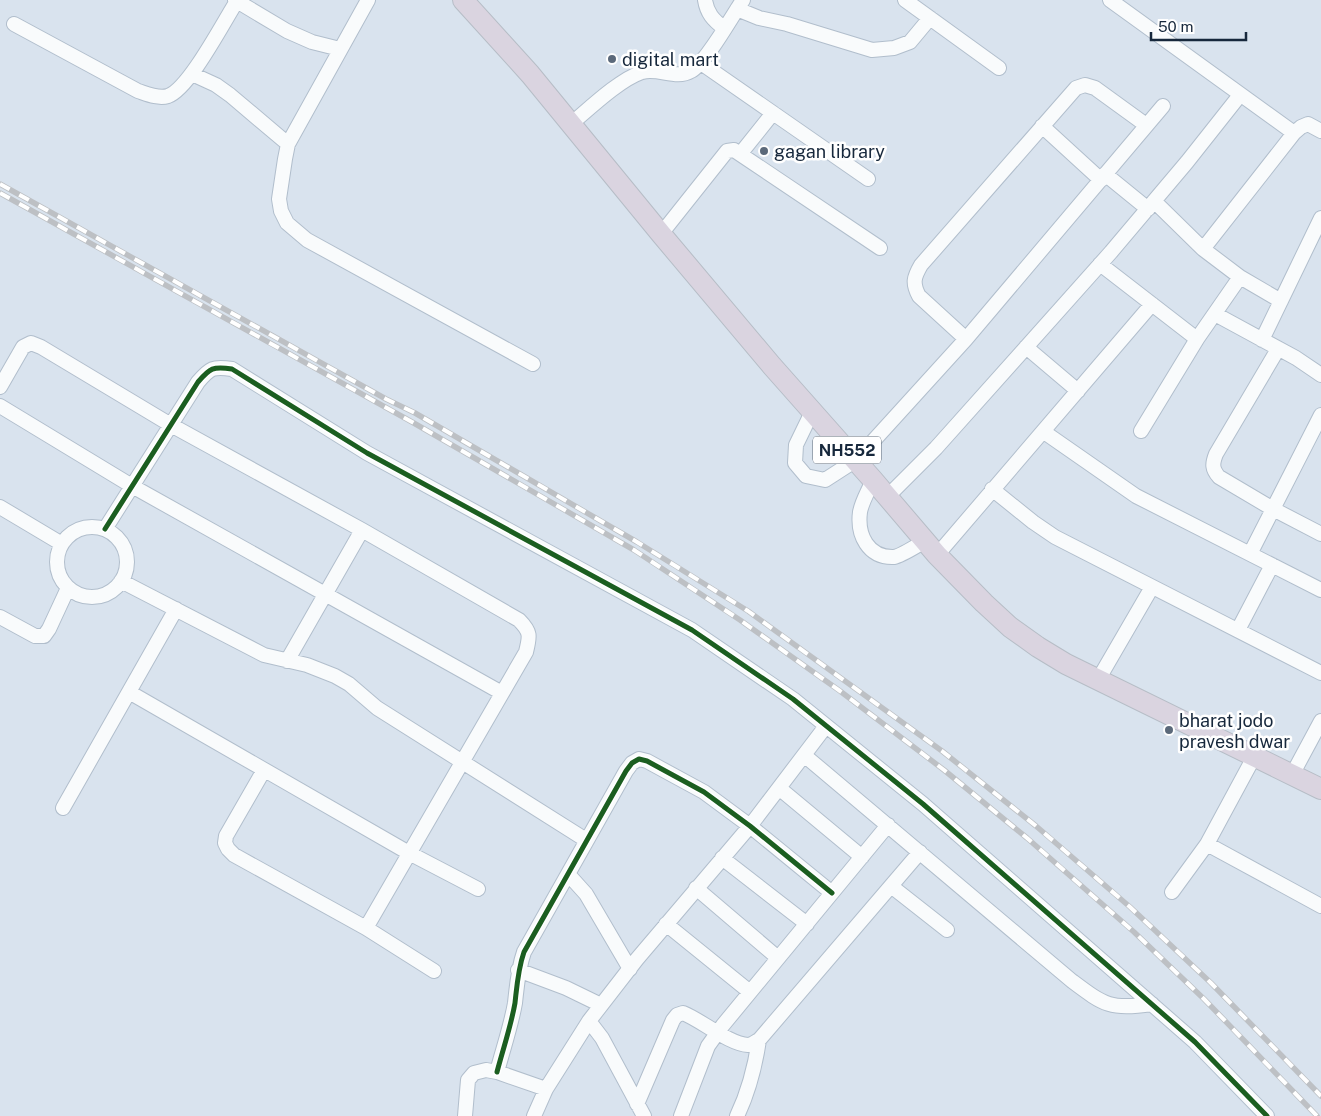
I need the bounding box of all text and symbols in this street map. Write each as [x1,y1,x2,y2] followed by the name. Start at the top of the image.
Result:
[1151,10,1246,42] scale bar
[1158,18,1193,35] text: 50 m
[622,49,719,70] place label: digital mart
[606,53,618,65] marker: digital mart
[774,141,885,162] place label: gagan library
[758,145,770,157] marker: gagan library
[813,436,881,464] road number: NH552
[1179,710,1290,752] place label: bharat jodo pravesh dwar
[1163,724,1175,736] marker: bharat jodo pravesh dwar

